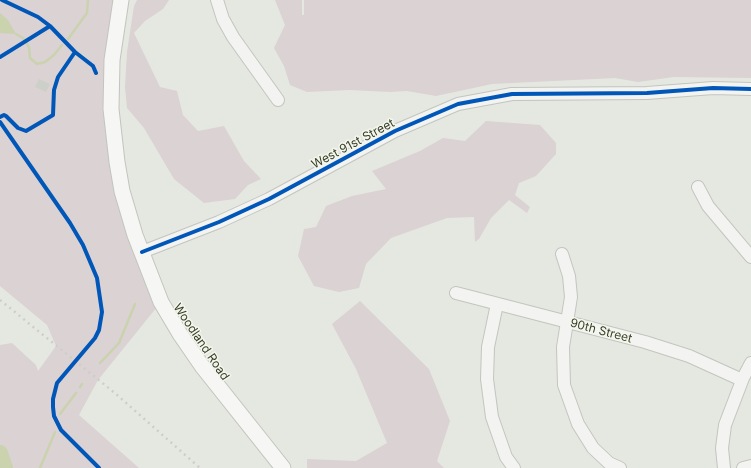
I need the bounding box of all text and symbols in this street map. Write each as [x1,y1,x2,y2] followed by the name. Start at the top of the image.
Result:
[309,116,397,172] street label: West 91st Street
[170,301,232,383] street label: Woodland Road
[568,316,634,346] street label: 90th Street

